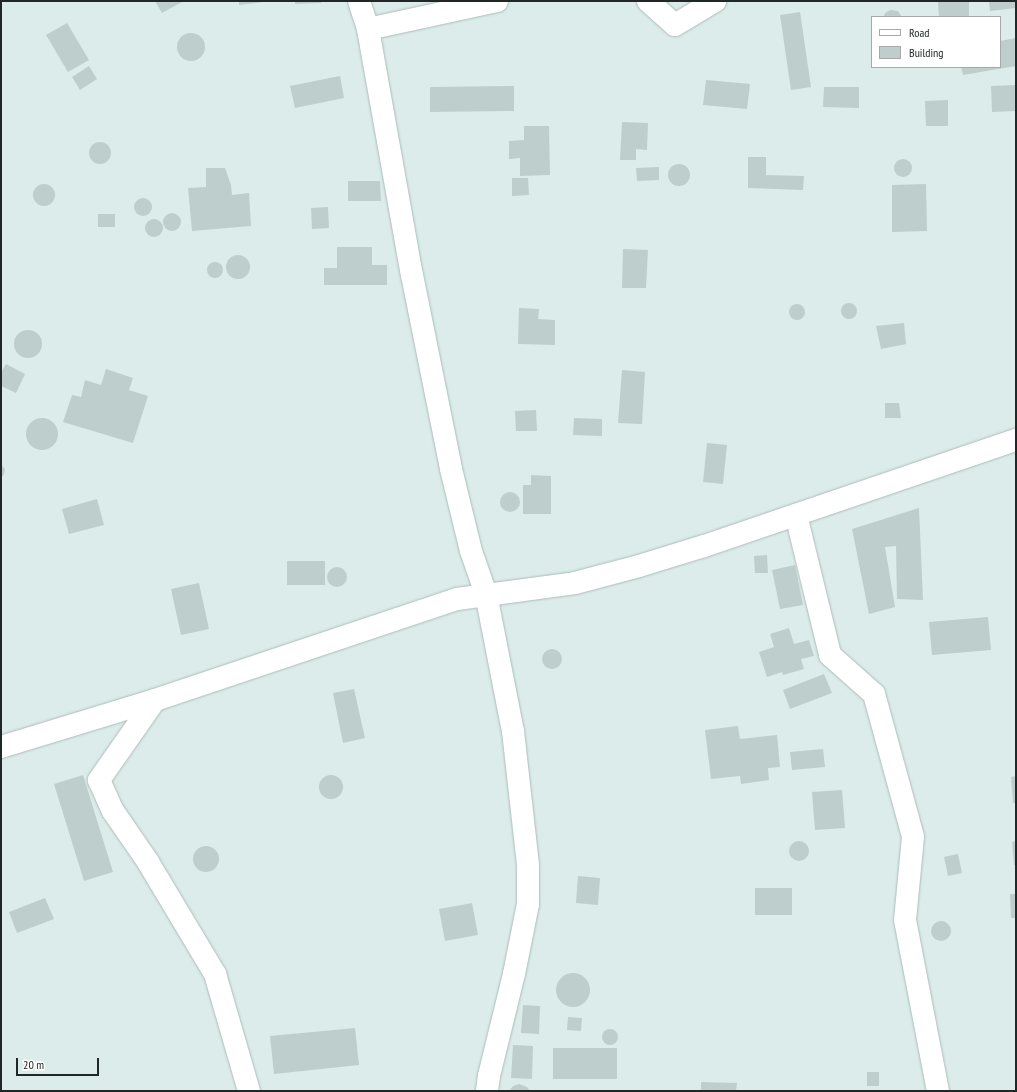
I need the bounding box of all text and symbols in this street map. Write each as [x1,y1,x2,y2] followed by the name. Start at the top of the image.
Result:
[871,16,1001,68] legend
[909,25,929,40] text: Road
[909,45,944,60] text: Building
[18,1050,101,1076] scale bar
[23,1057,44,1072] text: 20 m

